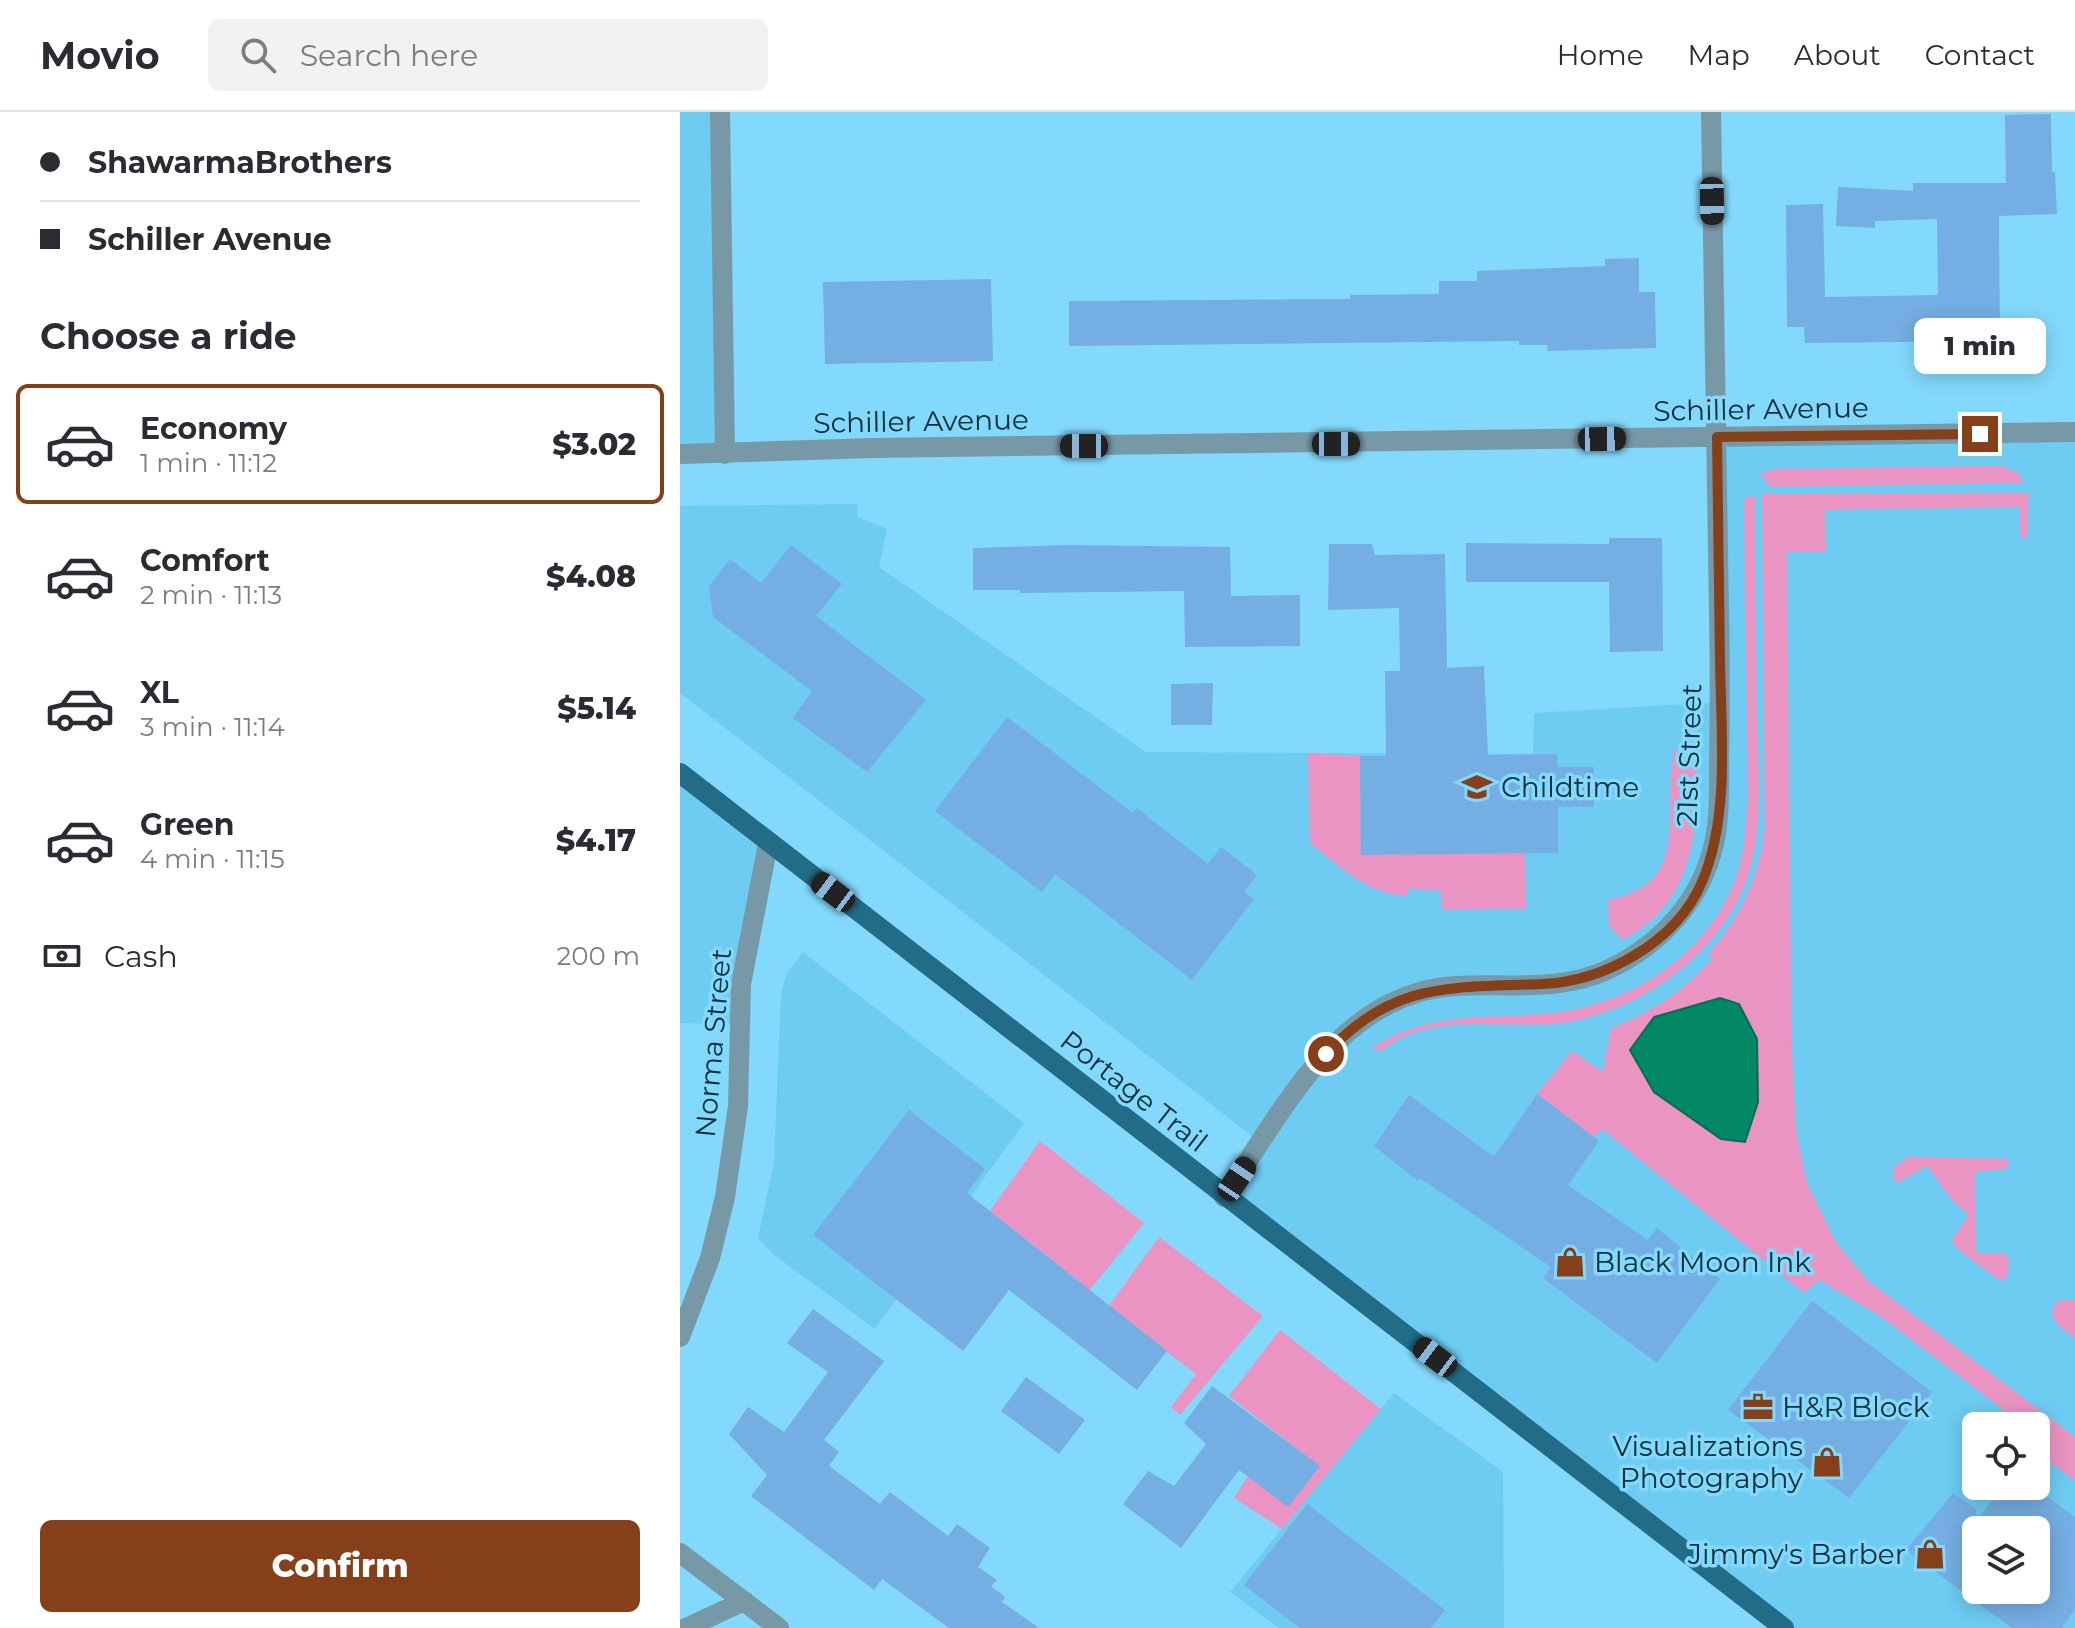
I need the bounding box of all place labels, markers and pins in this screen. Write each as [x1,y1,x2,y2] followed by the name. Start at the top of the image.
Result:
[1460,770,1494,804] school or university icon: Childtime
[1501,770,1639,804] place label: Childtime
[1553,1245,1587,1279] shop icon: Black Moon Ink
[1594,1245,1811,1279] place label: Black Moon Ink
[1741,1390,1775,1424] office icon: H&R Block
[1782,1390,1930,1424] place label: H&R Block
[1612,1429,1804,1495] place label: Visualizations Photography
[1810,1445,1844,1479] shop icon: Visualizations Photography
[1687,1537,1906,1571] place label: Jimmy's Barber
[1913,1537,1947,1571] shop icon: Jimmy's Barber

